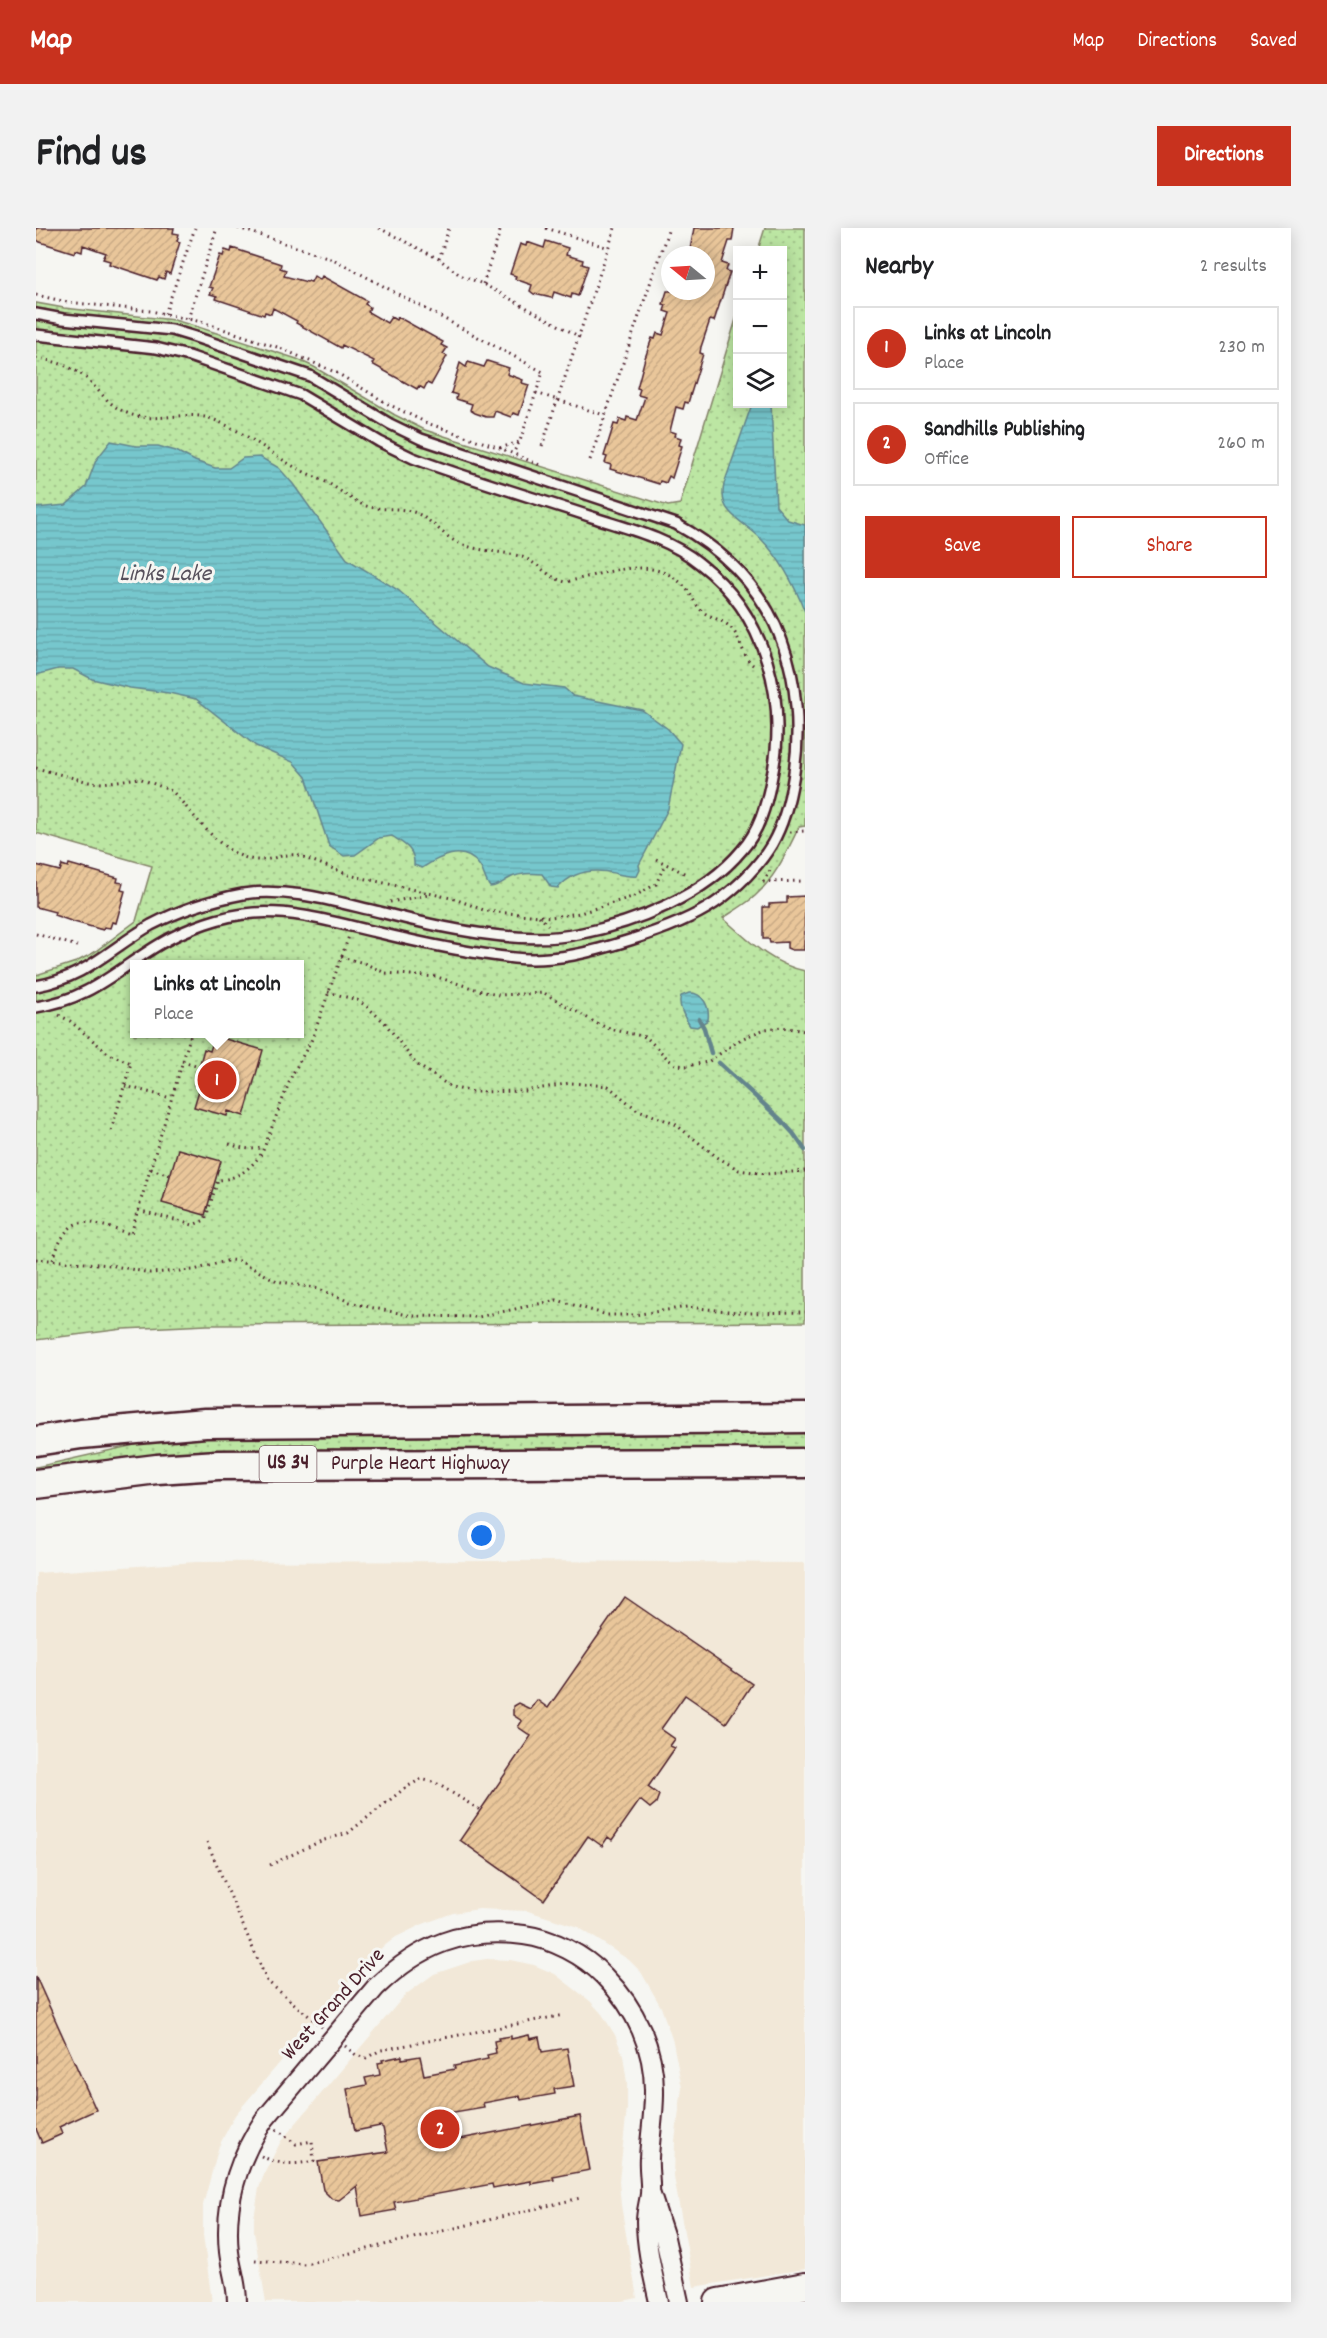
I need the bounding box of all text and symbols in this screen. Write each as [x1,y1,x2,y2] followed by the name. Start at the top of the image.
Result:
[30,22,72,62] text: Map
[1073,27,1104,57] text: Map
[1137,27,1217,57] text: Directions
[1250,27,1297,57] text: Saved
[36,126,147,186] text: Find us
[1157,126,1291,186] button: Directions
[661,246,715,300] north arrow
[733,246,787,408] map controls
[733,246,787,300] button: +
[865,249,933,286] text: Nearby
[1200,253,1267,281] text: 2 results
[733,300,787,354] button: −
[924,319,1051,350] text: Links at Lincoln
[884,334,889,362] text: 1
[1218,334,1265,362] text: 230 m
[924,350,964,378] text: Place
[733,354,787,408] button: layers
[924,415,1085,446] text: Sandhills Publishing
[882,430,891,458] text: 2
[1217,430,1265,458] text: 260 m
[924,446,969,474] text: Office
[865,516,1060,578] button: Save
[1072,516,1267,578] button: Share
[119,558,213,592] water label: Links Lake
[130,960,304,1038] popup
[153,970,281,1001] text: Links at Lincoln
[153,1001,193,1029] text: Place
[198,1058,237,1102] pin: 1
[260,1446,316,1482] road number: US 34
[331,1449,510,1480] street label: Purple Heart Highway
[467,1521,496,1550] your location
[275,1942,393,2068] street label: West Grand Drive
[420,2106,460,2152] pin: 2

